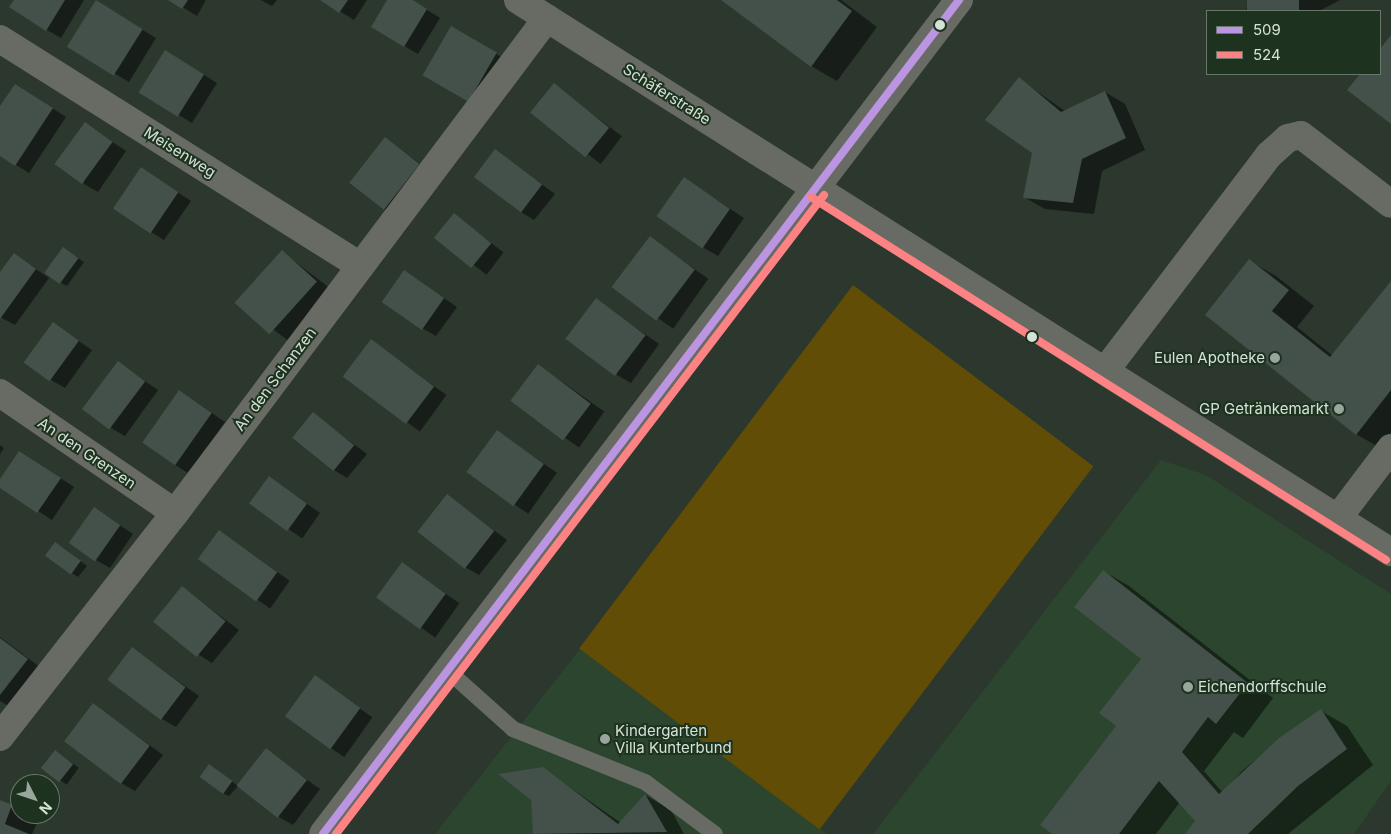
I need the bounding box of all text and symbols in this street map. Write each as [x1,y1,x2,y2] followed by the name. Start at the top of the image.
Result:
[1206,10,1381,75] legend
[935,20,945,30] unlabelled marker
[1253,20,1281,39] text: 509
[1253,45,1281,64] text: 524
[620,60,714,128] street label: Schäferstraße
[141,123,219,181] street label: Meisenweg
[230,324,320,434] street label: An den Schanzen
[1027,332,1037,342] unlabelled marker
[1154,349,1265,367] place label: Eulen Apotheke
[1269,352,1281,364] marker: Eulen Apotheke
[1199,400,1329,418] place label: GP Getränkemarkt
[1333,403,1345,415] marker: GP Getränkemarkt
[35,414,139,492] street label: An den Grenzen
[1198,678,1327,696] place label: Eichendorffschule
[1182,681,1194,693] marker: Eichendorffschule
[615,721,732,756] place label: Kindergarten Villa Kunterbund
[599,733,611,745] marker: Kindergarten Villa Kunterbund
[10,774,60,824] north arrow
[36,799,56,818] text: N

